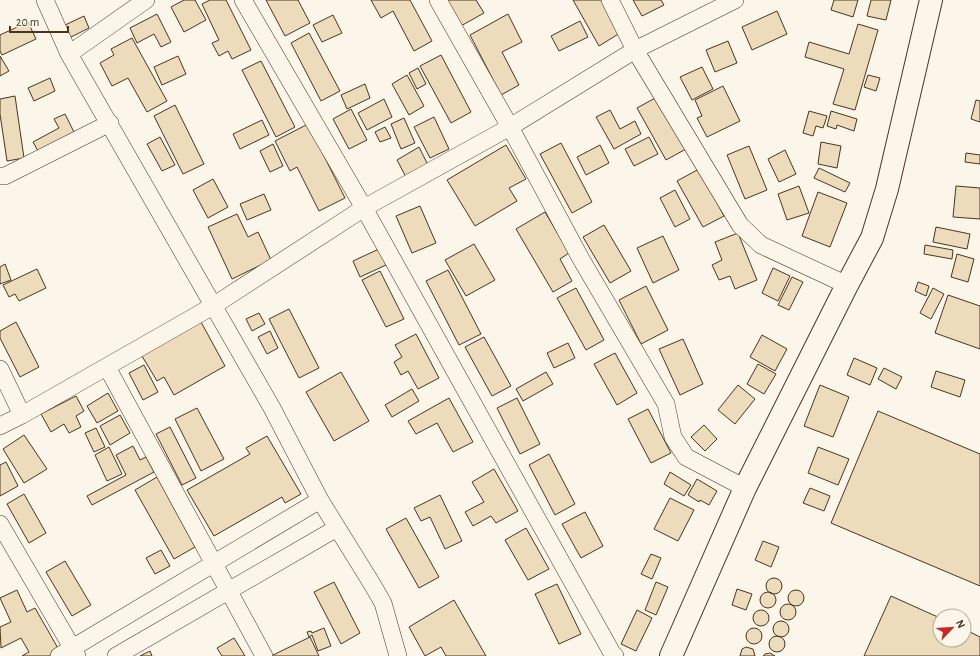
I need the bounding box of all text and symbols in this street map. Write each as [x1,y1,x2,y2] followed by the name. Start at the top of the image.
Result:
[10,8,68,34] scale bar
[16,16,39,28] text: 20 m
[932,608,972,648] north arrow
[954,618,967,630] text: N

